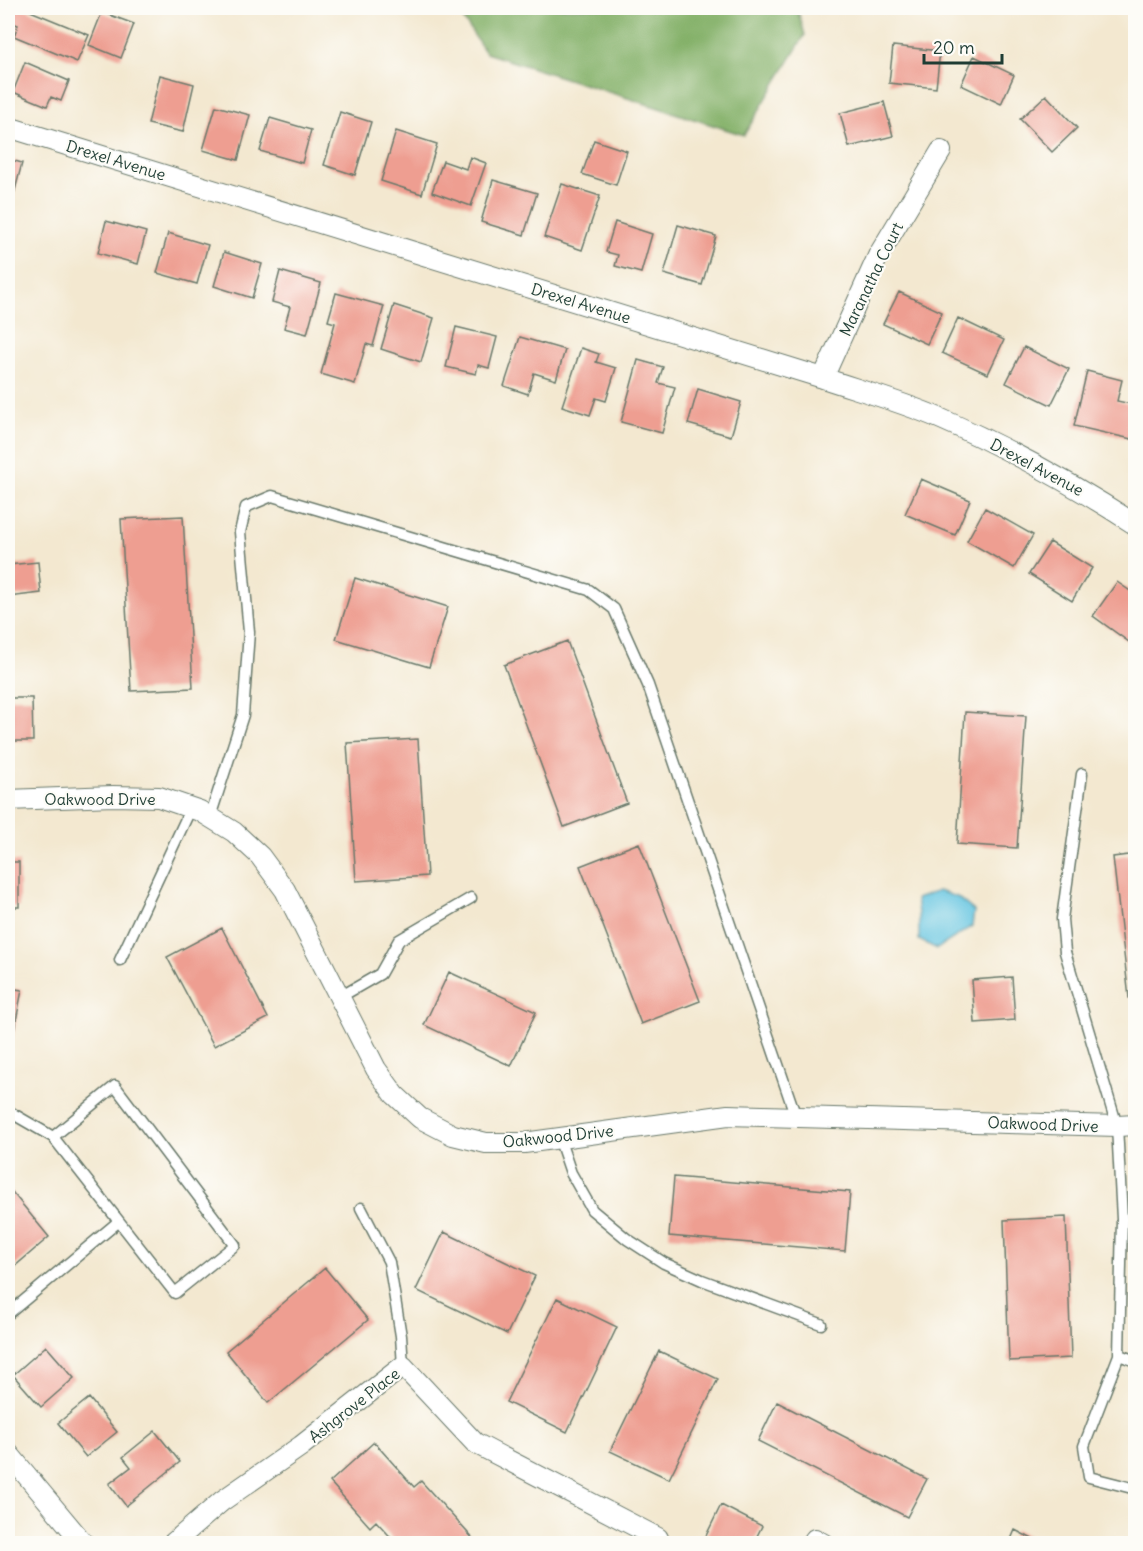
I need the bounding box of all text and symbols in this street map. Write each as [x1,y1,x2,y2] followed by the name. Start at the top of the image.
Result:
[924,27,1002,65] scale bar
[933,36,975,59] text: 20 m
[64,135,168,185] street label: Drexel Avenue
[835,218,907,339] street label: Maranatha Court
[529,278,633,328] street label: Drexel Avenue
[987,434,1087,500] street label: Drexel Avenue
[44,789,156,809] street label: Oakwood Drive
[987,1112,1099,1136] street label: Oakwood Drive
[502,1120,614,1152] street label: Oakwood Drive
[304,1363,404,1447] street label: Ashgrove Place

